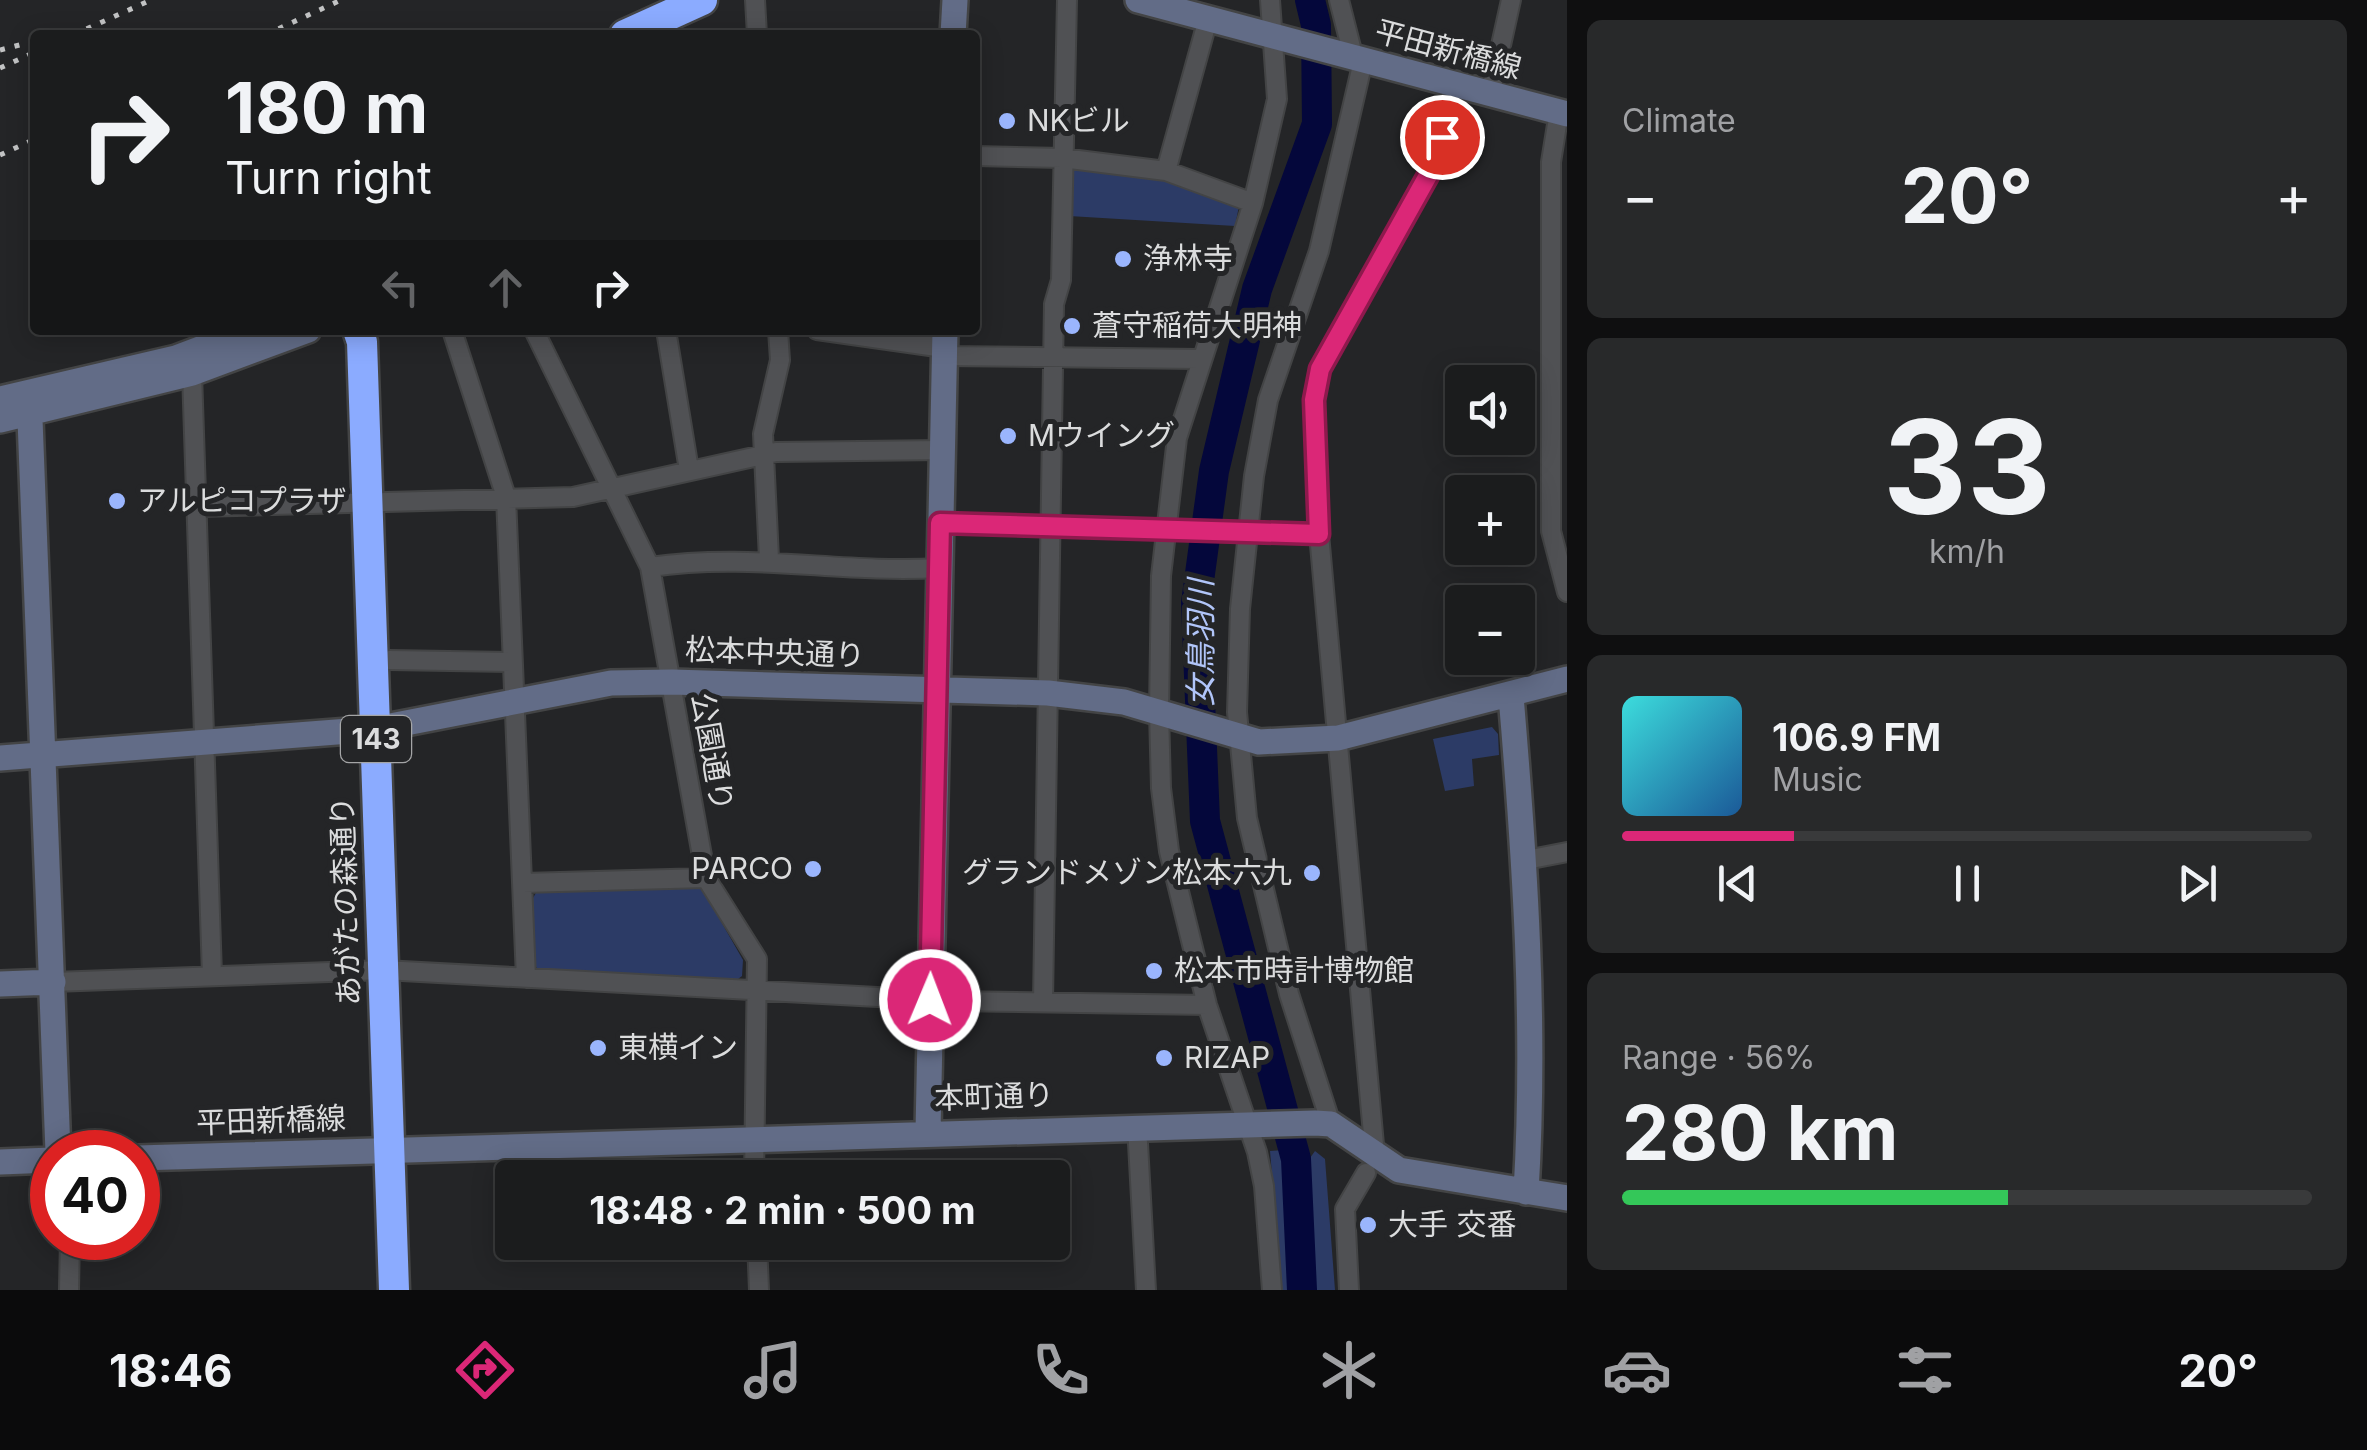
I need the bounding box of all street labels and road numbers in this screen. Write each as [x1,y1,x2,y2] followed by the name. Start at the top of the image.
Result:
[1371,12,1525,86] street label: 平田新橋線
[684,631,866,673] street label: 松本中央通り
[685,690,741,814] street label: 公園通り
[341,716,411,762] road number: 143
[323,795,367,1007] street label: あがたの森通り
[933,1076,1055,1116] street label: 本町通り
[195,1099,347,1141] street label: 平田新橋線

